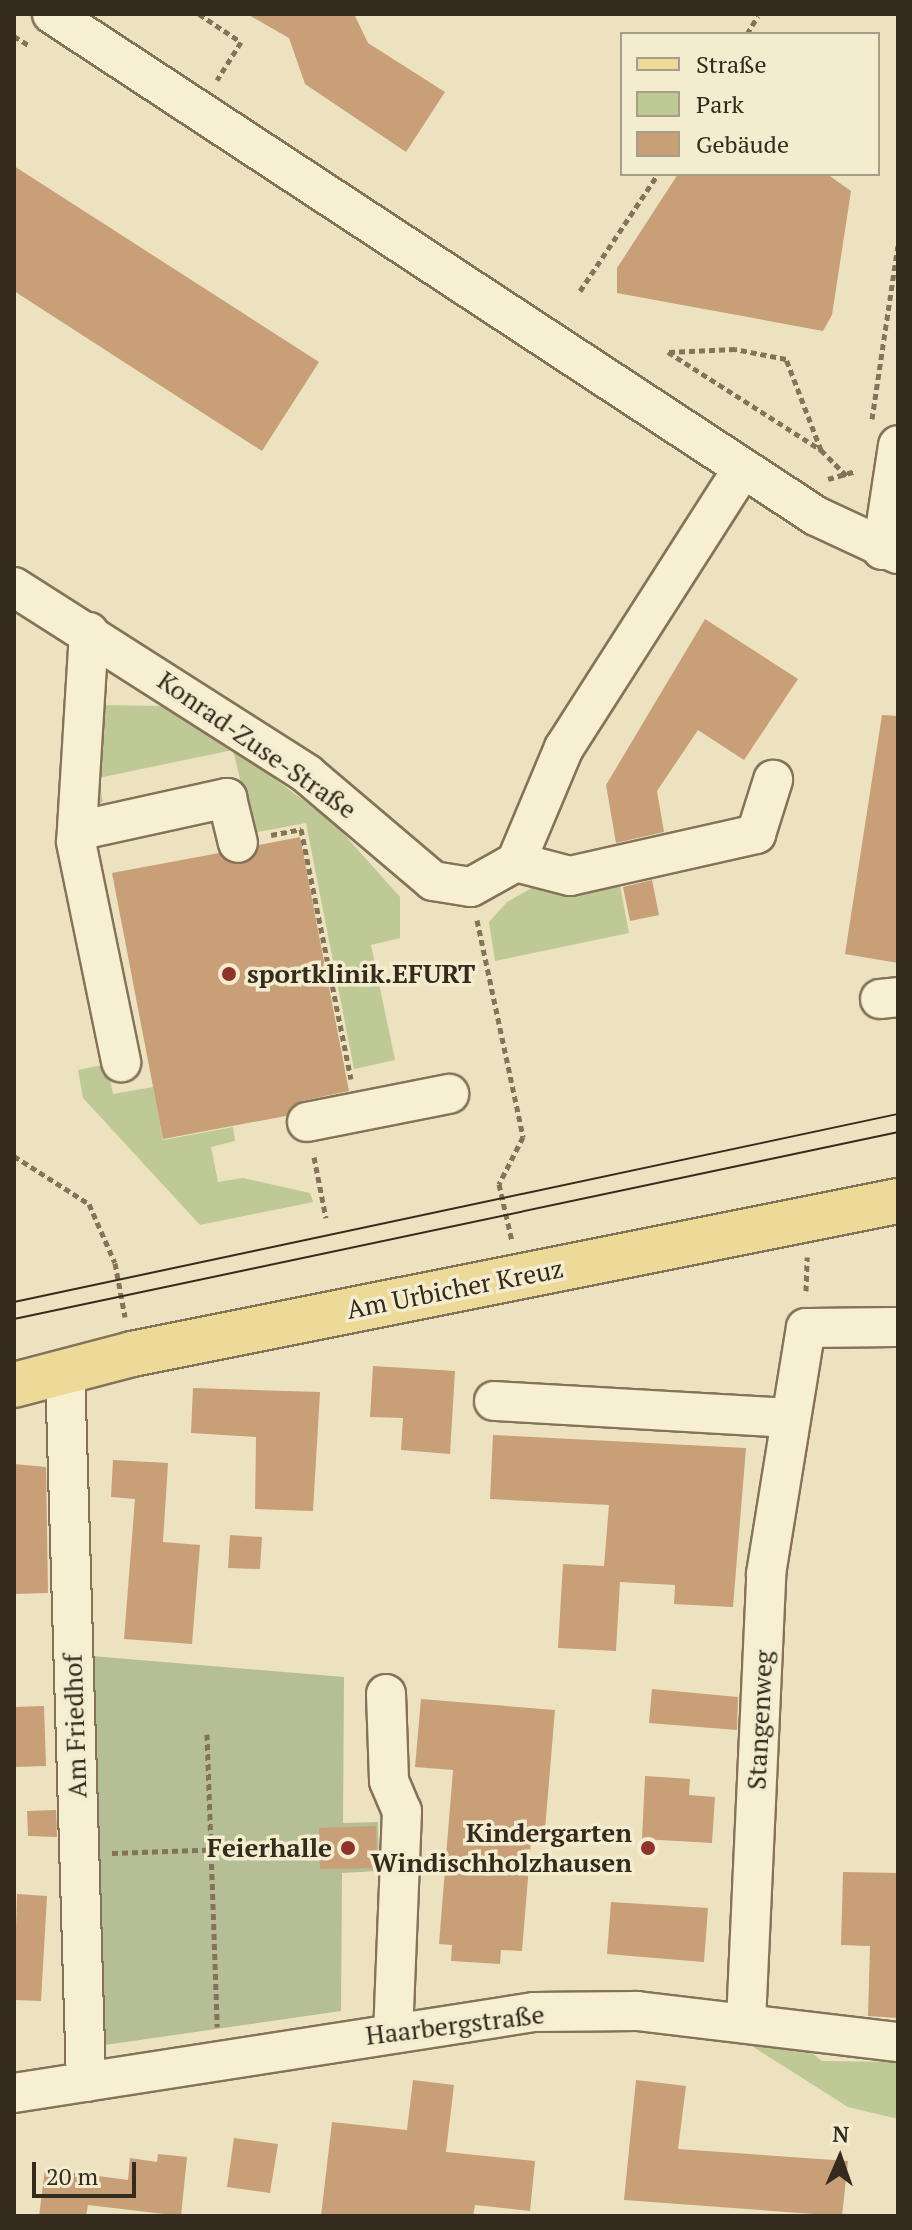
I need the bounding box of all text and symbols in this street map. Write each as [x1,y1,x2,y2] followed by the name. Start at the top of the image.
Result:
[620,32,880,176] legend
[696,48,767,80] text: Straße
[696,88,744,120] text: Park
[696,128,789,160] text: Gebäude
[152,665,362,825] street label: Konrad-Zuse-Straße
[247,958,475,990] place label: sportklinik.EFURT
[218,963,240,985] marker: sportklinik.EFURT
[344,1253,566,1325] street label: Am Urbicher Kreuz
[741,1649,779,1791] street label: Stangenweg
[57,1653,93,1799] street label: Am Friedhof
[371,1817,632,1878] place label: Kindergarten Windischholzhausen
[207,1832,332,1864] place label: Feierhalle
[339,1839,357,1857] marker: Feierhalle
[639,1839,657,1857] marker: Kindergarten Windischholzhausen
[364,1999,546,2051] street label: Haarbergstraße
[800,2118,880,2198] north arrow
[832,2119,850,2148] text: N
[36,2146,140,2196] scale bar
[46,2160,98,2192] text: 20 m

